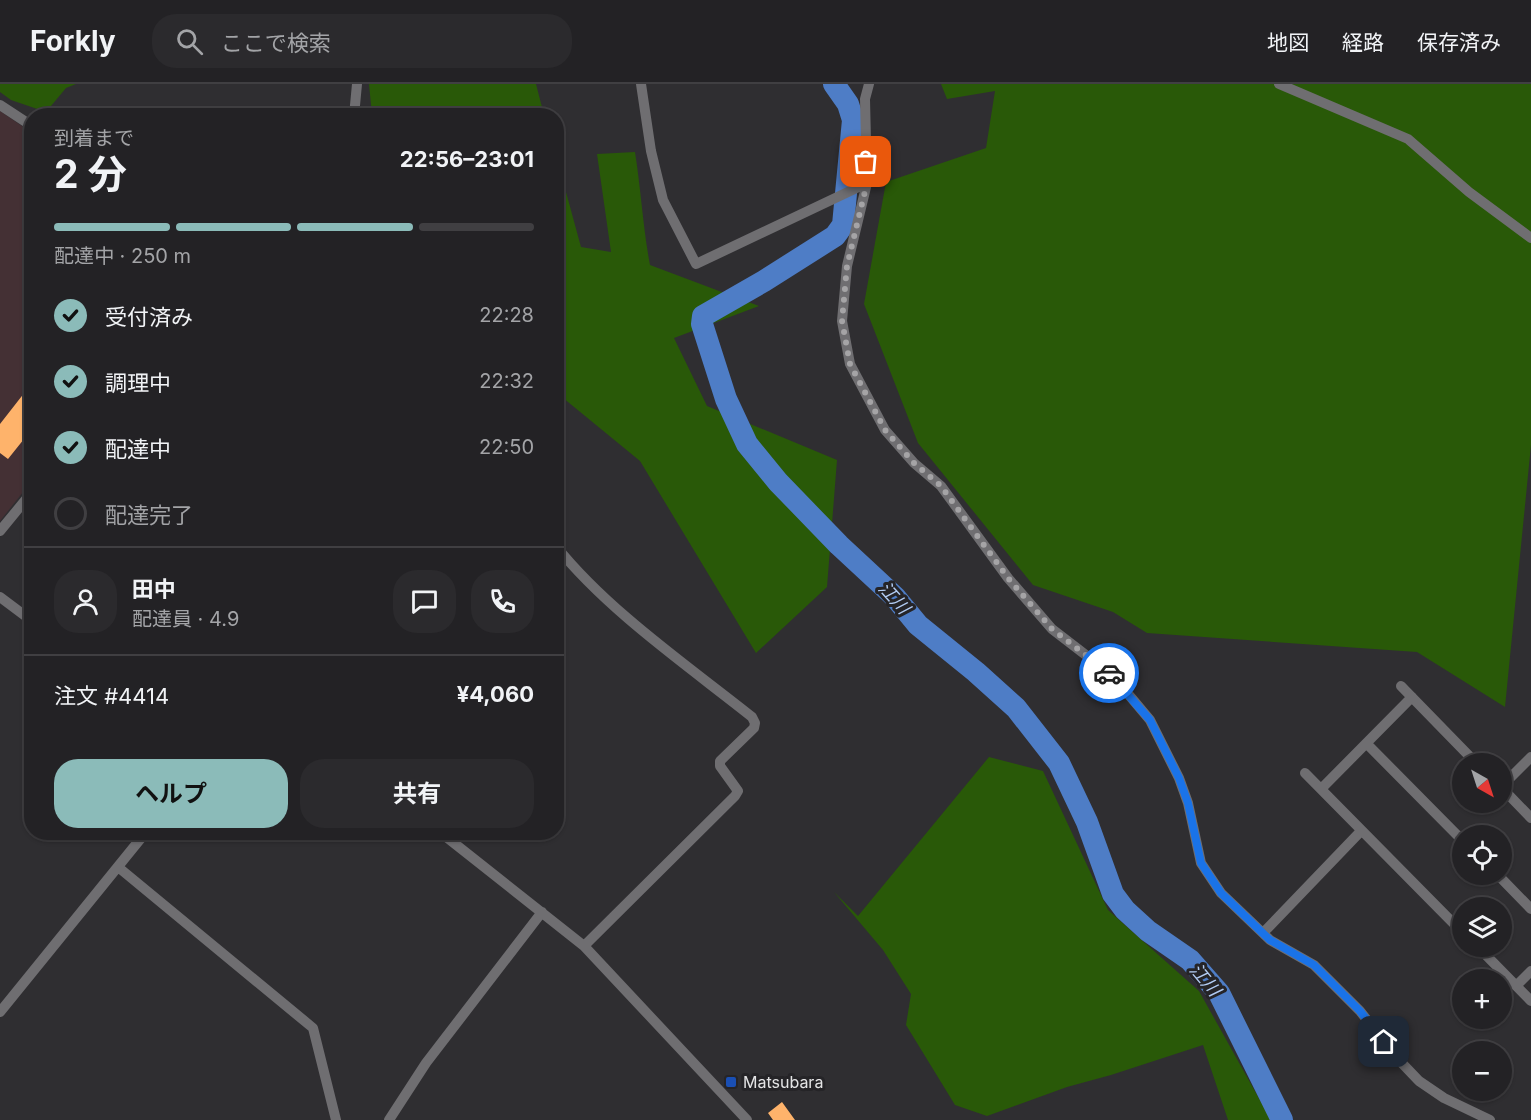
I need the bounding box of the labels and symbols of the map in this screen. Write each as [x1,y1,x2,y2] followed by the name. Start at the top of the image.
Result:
[840,136,891,187] pin
[875,577,916,620] water label: 江川
[1079,643,1139,703] courier
[1452,753,1512,813] north arrow
[1186,959,1226,1002] water label: 江川
[1358,1016,1409,1067] pin
[743,1072,823,1092] place label: Matsubara
[724,1075,738,1089] marker: Matsubara

